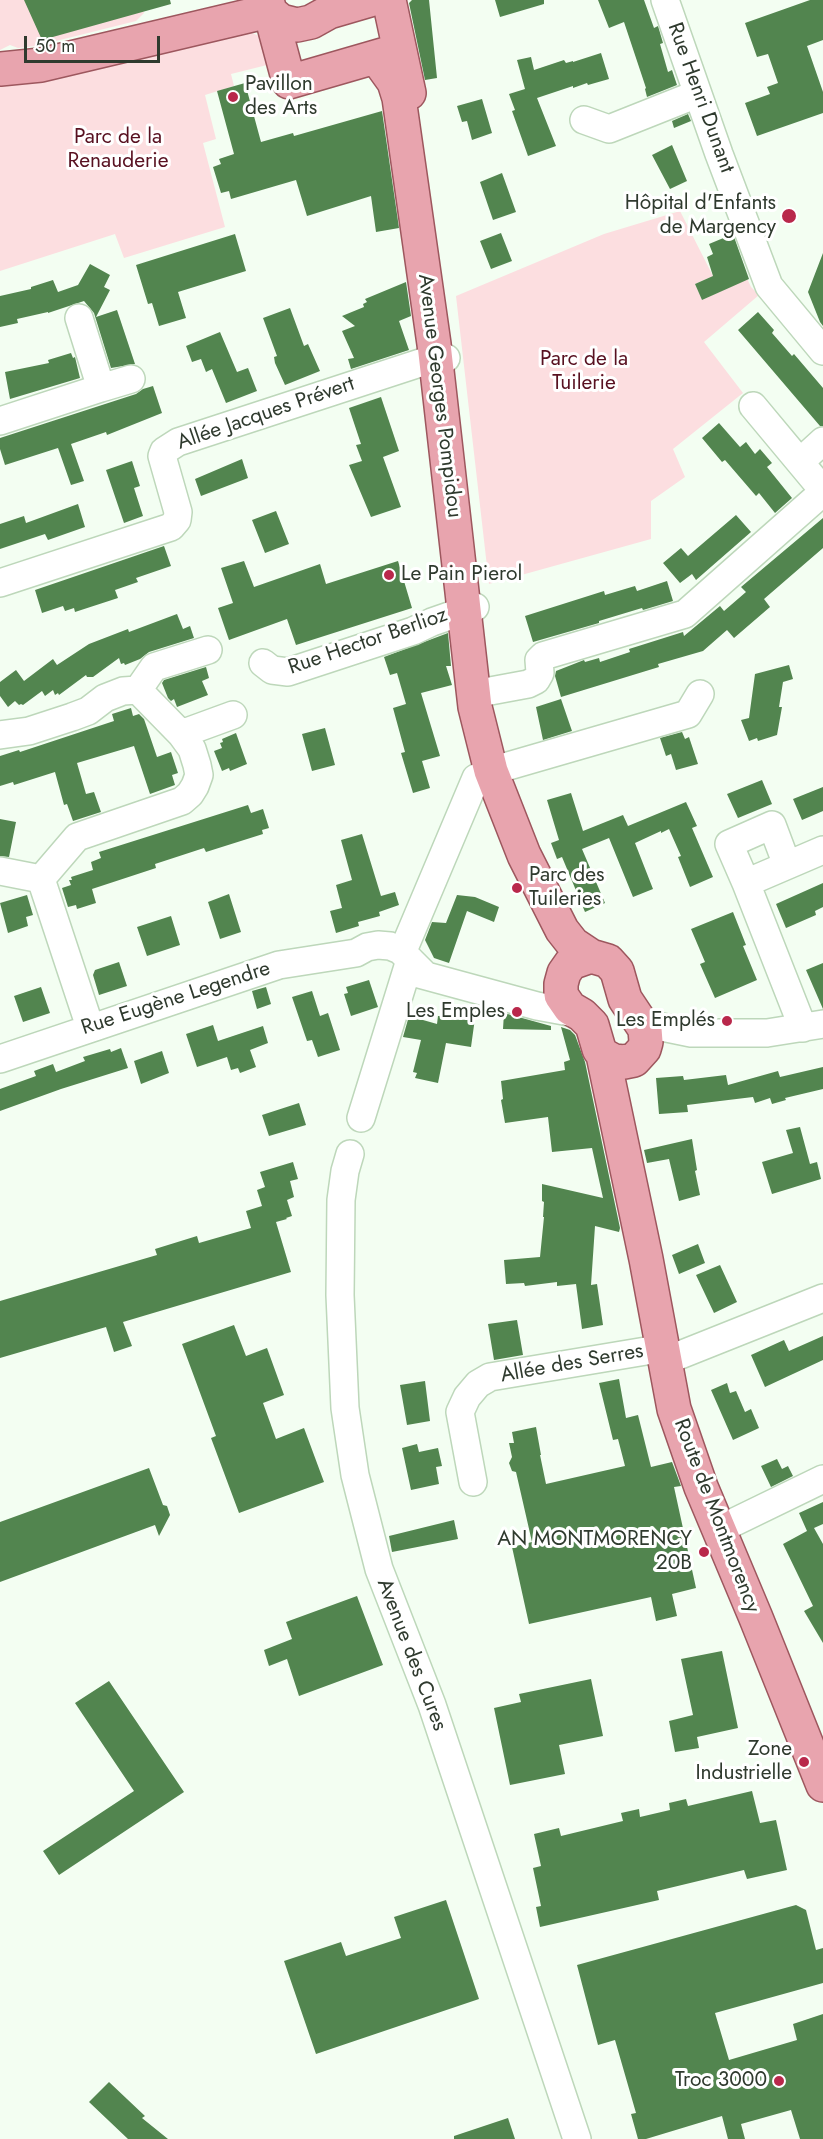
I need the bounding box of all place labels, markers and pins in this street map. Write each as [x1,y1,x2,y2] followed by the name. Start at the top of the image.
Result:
[245,72,317,122] place label: Pavillon des Arts
[226,90,240,104] marker: Pavillon des Arts
[625,191,776,241] place label: Hôpital d'Enfants de Margency
[780,207,798,225] marker: Hôpital d'Enfants de Margency
[401,562,522,588] place label: Le Pain Pierol
[382,568,396,582] marker: Le Pain Pierol
[529,863,604,913] place label: Parc des Tuileries
[510,881,524,895] marker: Parc des Tuileries
[406,999,505,1025] place label: Les Emples
[510,1005,524,1019] marker: Les Emples
[616,1008,715,1034] place label: Les Emplés
[720,1014,734,1028] marker: Les Emplés
[497,1527,692,1577] place label: AN MONTMORENCY 20B
[697,1545,711,1559] marker: AN MONTMORENCY 20B
[695,1737,792,1787] place label: Zone Industrielle
[797,1755,811,1769] marker: Zone Industrielle
[675,2068,767,2094] place label: Troc 3000
[772,2074,786,2088] marker: Troc 3000

